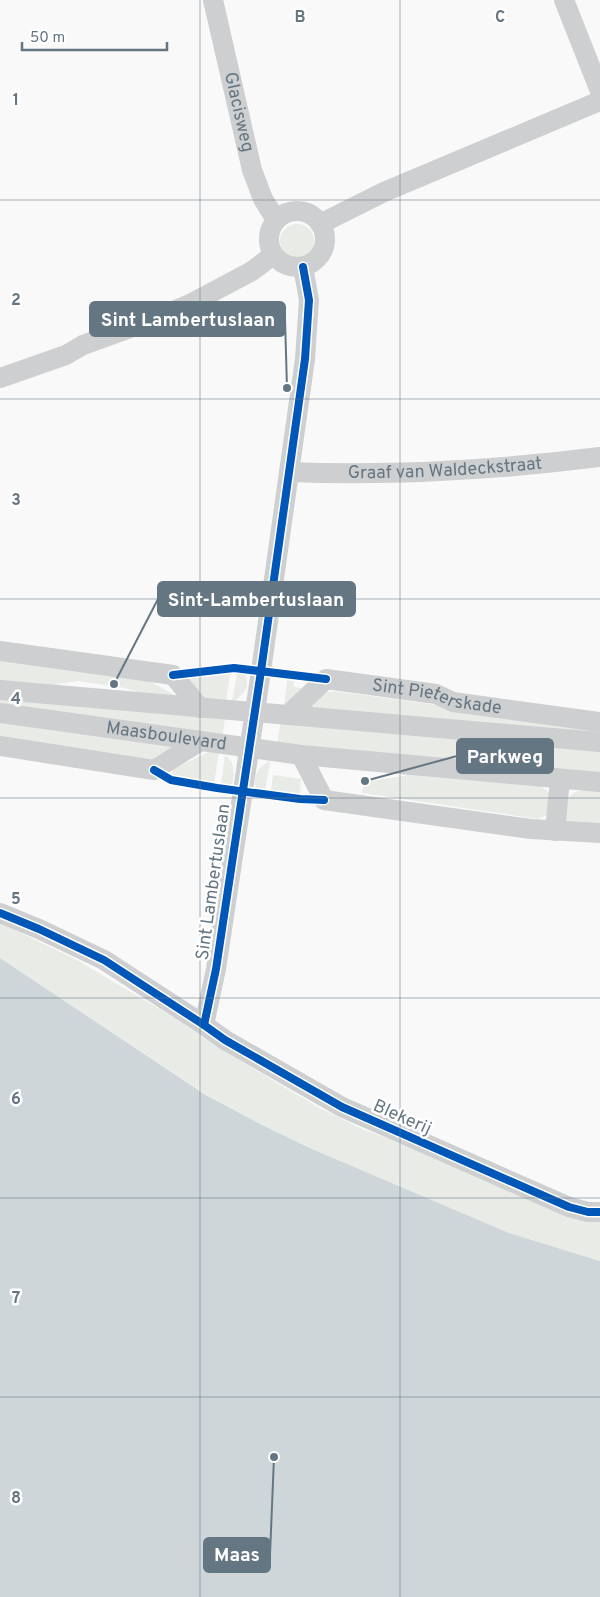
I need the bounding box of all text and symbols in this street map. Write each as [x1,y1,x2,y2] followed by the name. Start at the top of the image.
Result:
[294,8,306,28] text: B
[495,8,505,28] text: C
[22,20,168,52] scale bar
[30,29,65,48] text: 50 m
[218,70,259,154] street label: Glacisweg
[13,91,19,111] text: 1
[11,291,21,311] text: 2
[90,302,285,336] callout: Sint Lambertuslaan
[101,309,275,333] text: Sint Lambertuslaan
[348,452,543,485] street label: Graaf van Waldeckstraat
[11,491,21,511] text: 3
[158,582,355,616] callout: Sint-Lambertuslaan
[168,589,344,613] text: Sint-Lambertuslaan
[371,674,503,720] street label: Sint Pieterskade
[11,690,21,710] text: 4
[105,716,228,756] street label: Maasboulevard
[457,739,553,773] callout: Parkweg
[467,746,543,770] text: Parkweg
[192,802,236,962] street label: Sint Lambertuslaan
[11,890,21,910] text: 5
[11,1090,21,1110] text: 6
[369,1095,435,1141] street label: Blekerij
[12,1289,20,1309] text: 7
[11,1489,21,1509] text: 8
[204,1538,270,1572] callout: Maas
[214,1544,260,1568] text: Maas

